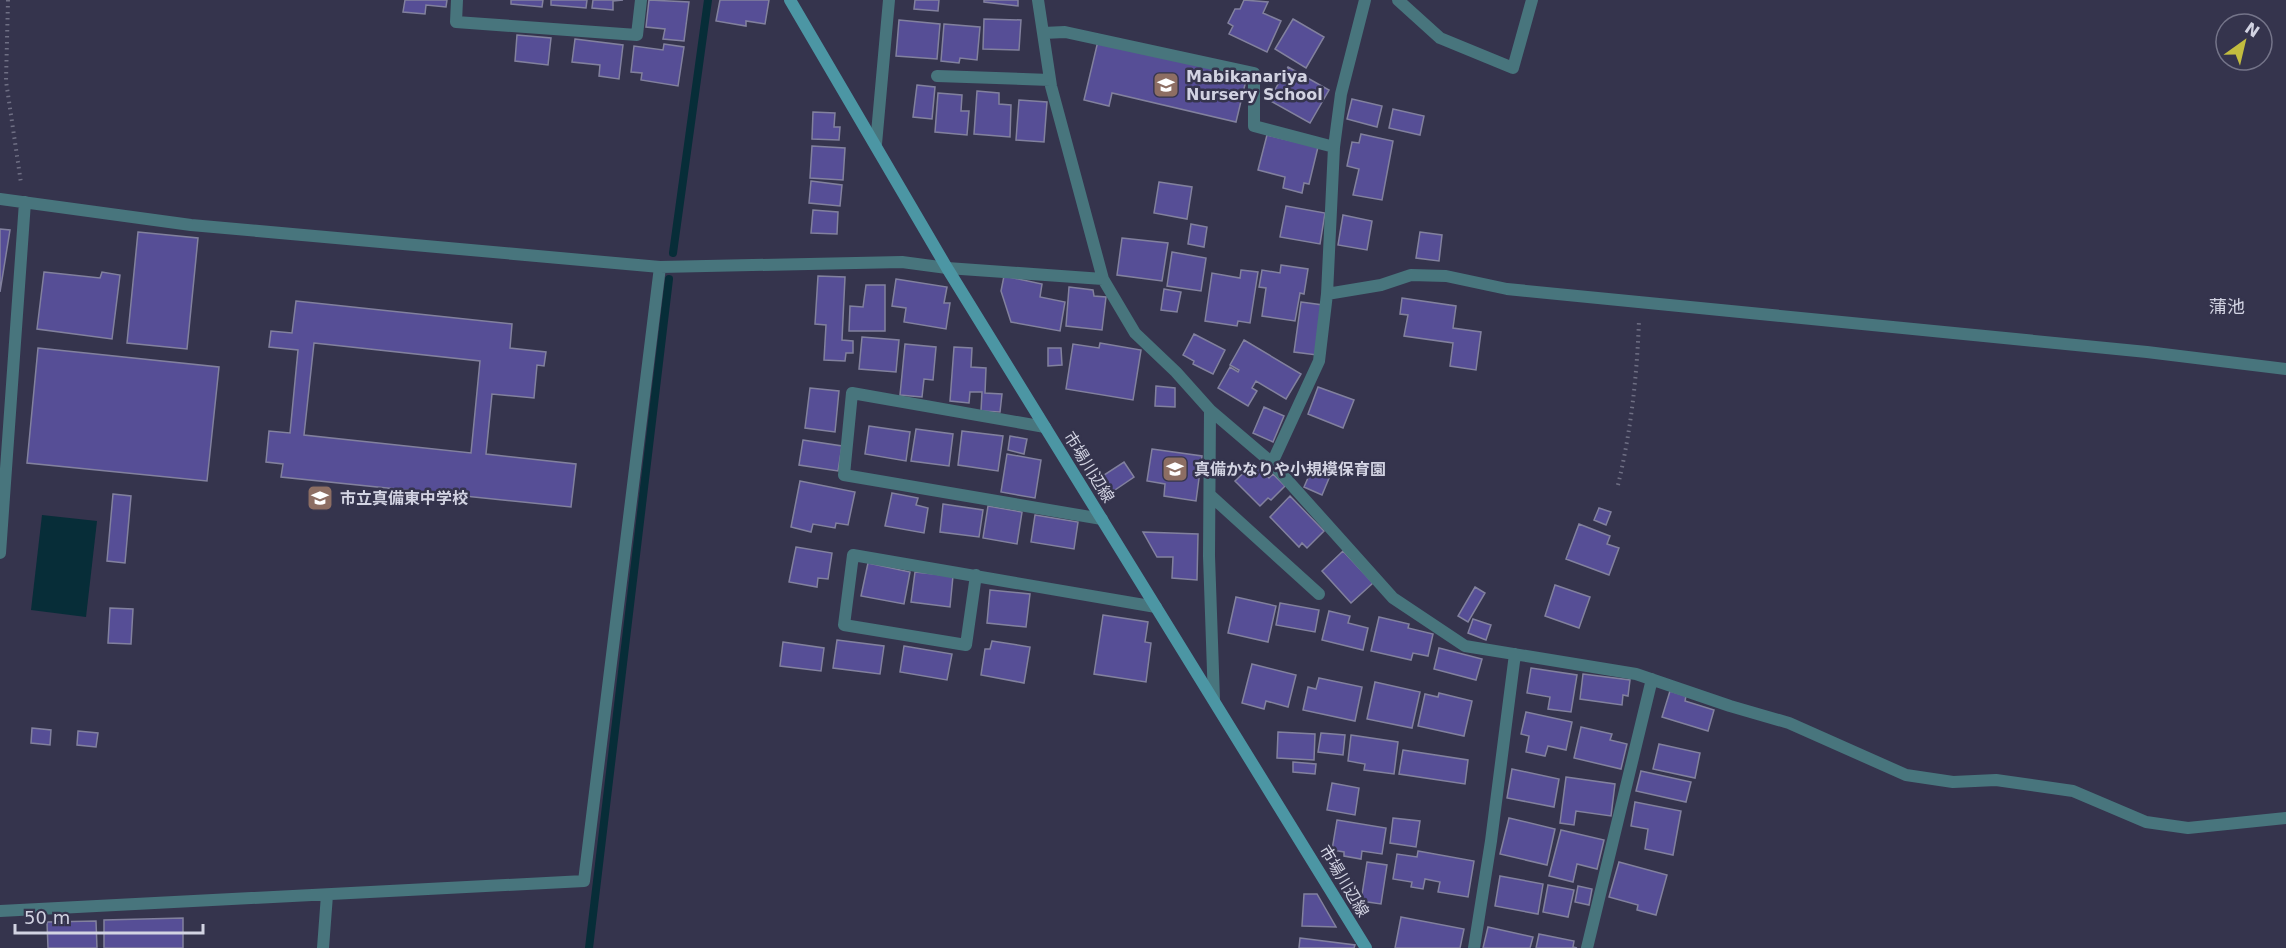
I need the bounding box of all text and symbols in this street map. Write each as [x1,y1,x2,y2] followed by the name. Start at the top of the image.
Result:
[2214,12,2274,72] north arrow
[2241,18,2263,42] text: N
[1186,67,1323,104] place label: Mabikanariya Nursery School
[1151,70,1181,100] school or university icon: Mabikanariya Nursery School
[2209,296,2245,317] district label: 蒲池
[1060,428,1118,506] street label: 市場川辺線
[1160,454,1190,484] school or university icon: 真備かなりや小規模保育園
[1194,460,1386,479] place label: 真備かなりや小規模保育園
[305,483,335,513] school or university icon: 市立真備東中学校
[340,489,468,508] place label: 市立真備東中学校
[1315,842,1373,920] street label: 市場川辺線
[15,897,202,935] scale bar
[24,907,70,928] text: 50 m

